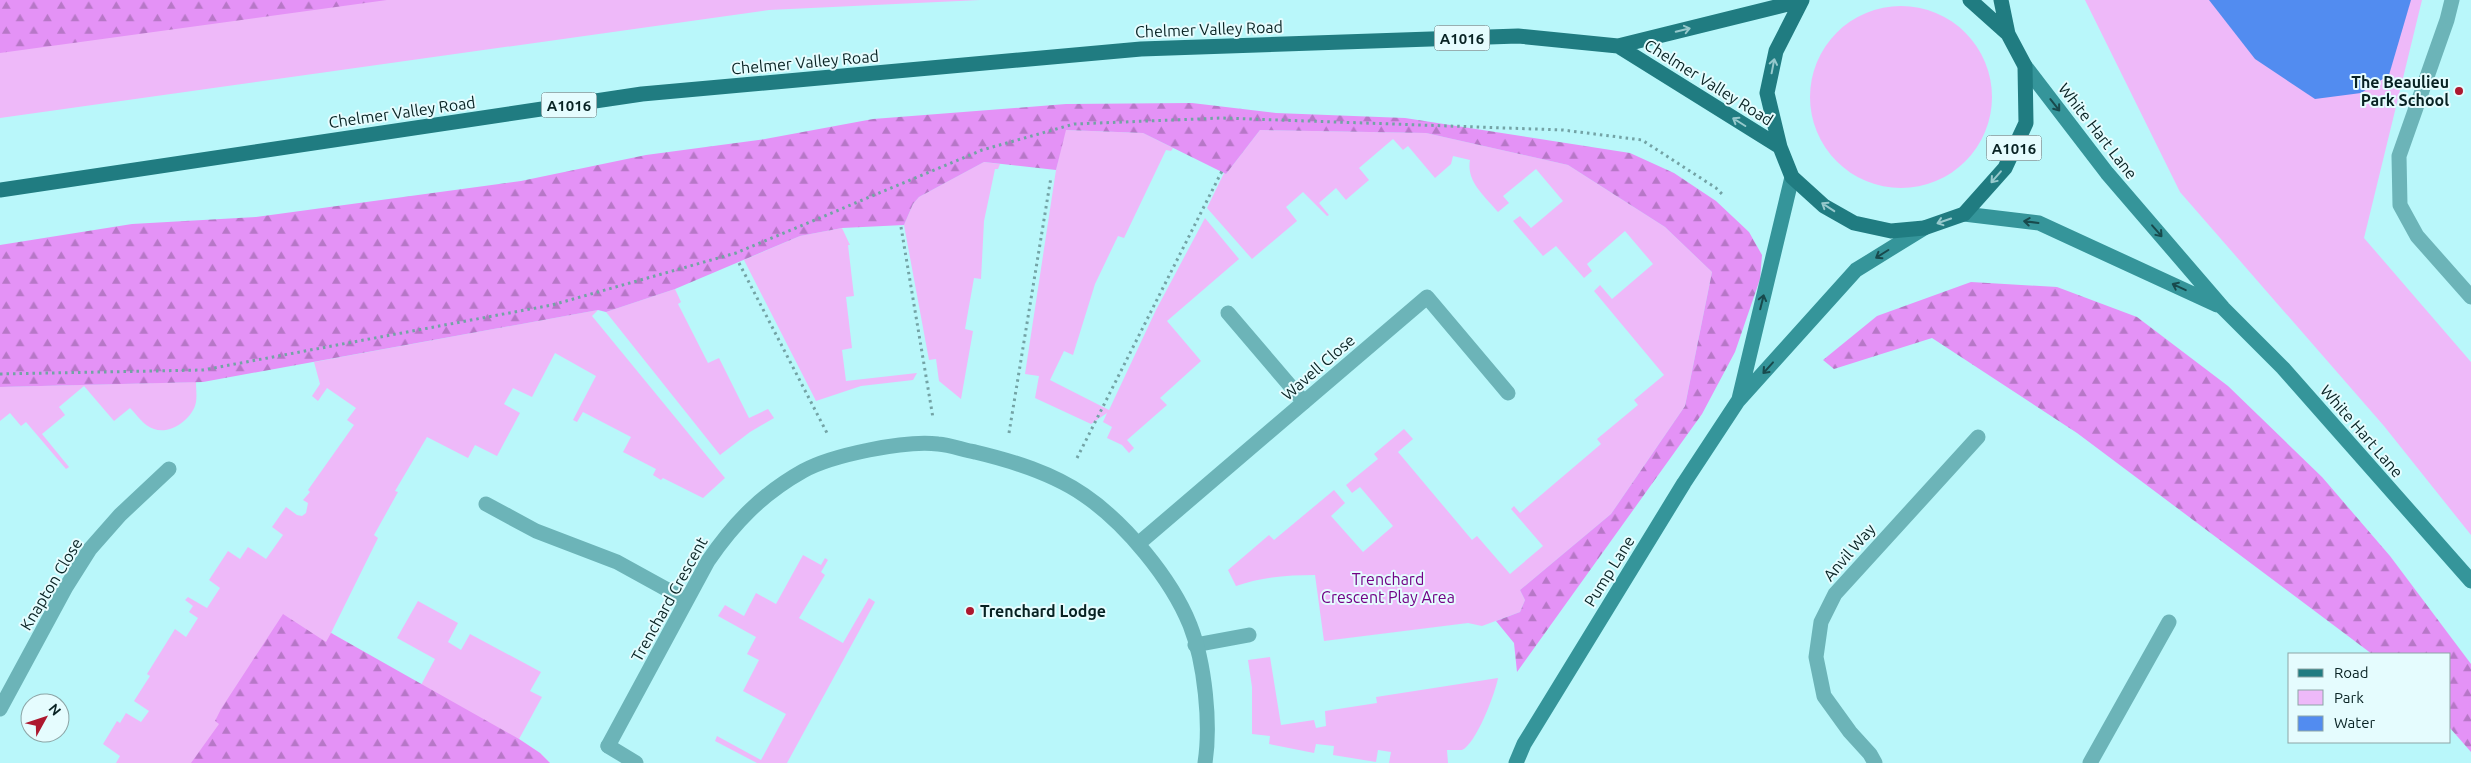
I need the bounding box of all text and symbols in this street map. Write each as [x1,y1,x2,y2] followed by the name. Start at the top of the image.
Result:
[1135,17,1283,41] street label: Chelmer Valley Road
[1674,25,1690,34] one-way arrow
[1434,26,1490,50] road number: A1016
[1642,35,1776,129] street label: Chelmer Valley Road
[731,47,879,77] street label: Chelmer Valley Road
[1768,58,1778,74] one-way arrow
[2351,73,2449,109] place label: The Beaulieu Park School
[2055,80,2141,182] street label: White Hart Lane
[2453,85,2465,97] marker: The Beaulieu Park School
[542,92,596,118] road number: A1016
[328,93,476,131] street label: Chelmer Valley Road
[2049,98,2060,111] one-way arrow
[1732,116,1746,126] one-way arrow
[1986,136,2042,160] road number: A1016
[1991,171,2002,184] one-way arrow
[1821,202,1835,212] one-way arrow
[1937,217,1952,226] one-way arrow
[2023,217,2039,227] one-way arrow
[2151,224,2162,237] one-way arrow
[1876,249,1890,259] one-way arrow
[2172,282,2187,292] one-way arrow
[1758,295,1767,311] one-way arrow
[1278,331,1358,403] street label: Wavell Close
[1762,361,1774,374] one-way arrow
[2317,381,2407,481] street label: White Hart Lane
[1819,520,1879,584] street label: Anvil Way
[1580,532,1638,610] street label: Pump Lane
[627,533,711,664] street label: Trenchard Crescent
[16,535,86,633] street label: Knapton Close
[1321,570,1455,606] park label: Trenchard Crescent Play Area
[980,602,1106,620] place label: Trenchard Lodge
[964,605,976,617] marker: Trenchard Lodge
[2288,653,2451,743] legend
[2334,664,2369,681] text: Road
[2334,689,2364,706] text: Park
[20,693,70,743] north arrow
[45,700,64,719] text: N
[2334,714,2375,731] text: Water

